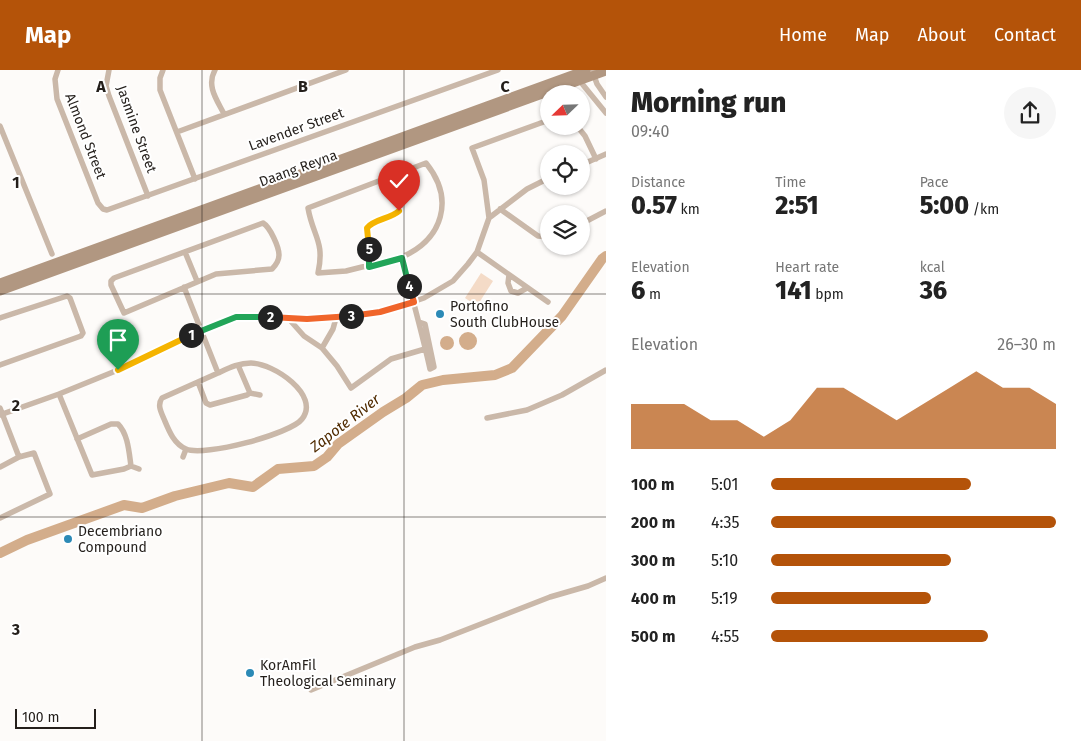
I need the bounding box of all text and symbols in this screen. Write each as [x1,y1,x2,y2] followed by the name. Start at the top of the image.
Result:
[25,21,71,49] text: Map
[779,24,827,46] text: Home
[855,24,889,46] text: Map
[917,24,966,46] text: About
[994,24,1056,46] text: Contact
[95,77,106,96] text: A
[298,77,308,96] text: B
[500,77,510,96] text: C
[113,83,161,176] street label: Jasmine Street
[540,85,590,135] north arrow
[540,85,590,255] map controls
[631,86,786,119] text: Morning run
[1004,87,1056,139] button: share
[61,91,110,182] street label: Almond Street
[246,104,347,155] street label: Lavender Street
[631,122,669,141] text: 09:40
[540,145,590,195] button: locate
[257,146,340,190] street label: Daang Reyna
[378,160,420,211] pin
[385,167,413,195] icon: check
[12,173,20,192] text: 1
[631,174,685,191] text: Distance
[775,174,806,191] text: Time
[920,174,949,191] text: Pace
[631,191,677,221] text: 0.57
[775,191,819,221] text: 2:51
[920,191,969,221] text: 5:00
[677,201,700,218] text: km
[969,201,999,218] text: /km
[540,205,590,255] button: layers
[356,236,382,262] pin: 5
[366,241,373,258] text: 5
[631,259,690,276] text: Elevation
[775,259,839,276] text: Heart rate
[920,259,945,276] text: kcal
[396,274,422,298] pin: 4
[631,276,645,306] text: 6
[775,276,811,306] text: 141
[920,276,947,306] text: 36
[406,278,413,295] text: 4
[645,286,661,303] text: m
[811,286,844,303] text: bpm
[450,298,559,331] place label: Portofino South ClubHouse
[258,304,282,330] pin: 2
[338,304,364,328] pin: 3
[348,308,355,325] text: 3
[434,308,446,320] marker: Portofino South ClubHouse
[267,309,274,326] text: 2
[97,319,139,370] pin
[178,322,204,348] pin: 1
[104,326,132,354] icon: arrive
[188,327,195,344] text: 1
[631,335,698,354] text: Elevation
[997,335,1056,354] text: 26–30 m
[306,389,385,457] water label: Zapote River
[12,396,20,415] text: 2
[631,475,674,494] text: 100 m
[711,475,738,494] text: 5:01
[631,513,675,532] text: 200 m
[711,513,740,532] text: 4:35
[78,523,162,556] place label: Decembriano Compound
[62,533,74,545] marker: Decembriano Compound
[631,551,675,570] text: 300 m
[711,551,738,570] text: 5:10
[631,589,676,608] text: 400 m
[711,589,738,608] text: 5:19
[11,620,20,639] text: 3
[631,627,676,646] text: 500 m
[711,627,739,646] text: 4:55
[260,657,396,690] place label: KorAmFil Theological Seminary
[244,667,256,679] marker: KorAmFil Theological Seminary
[15,706,96,729] scale bar
[22,709,59,726] text: 100 m

